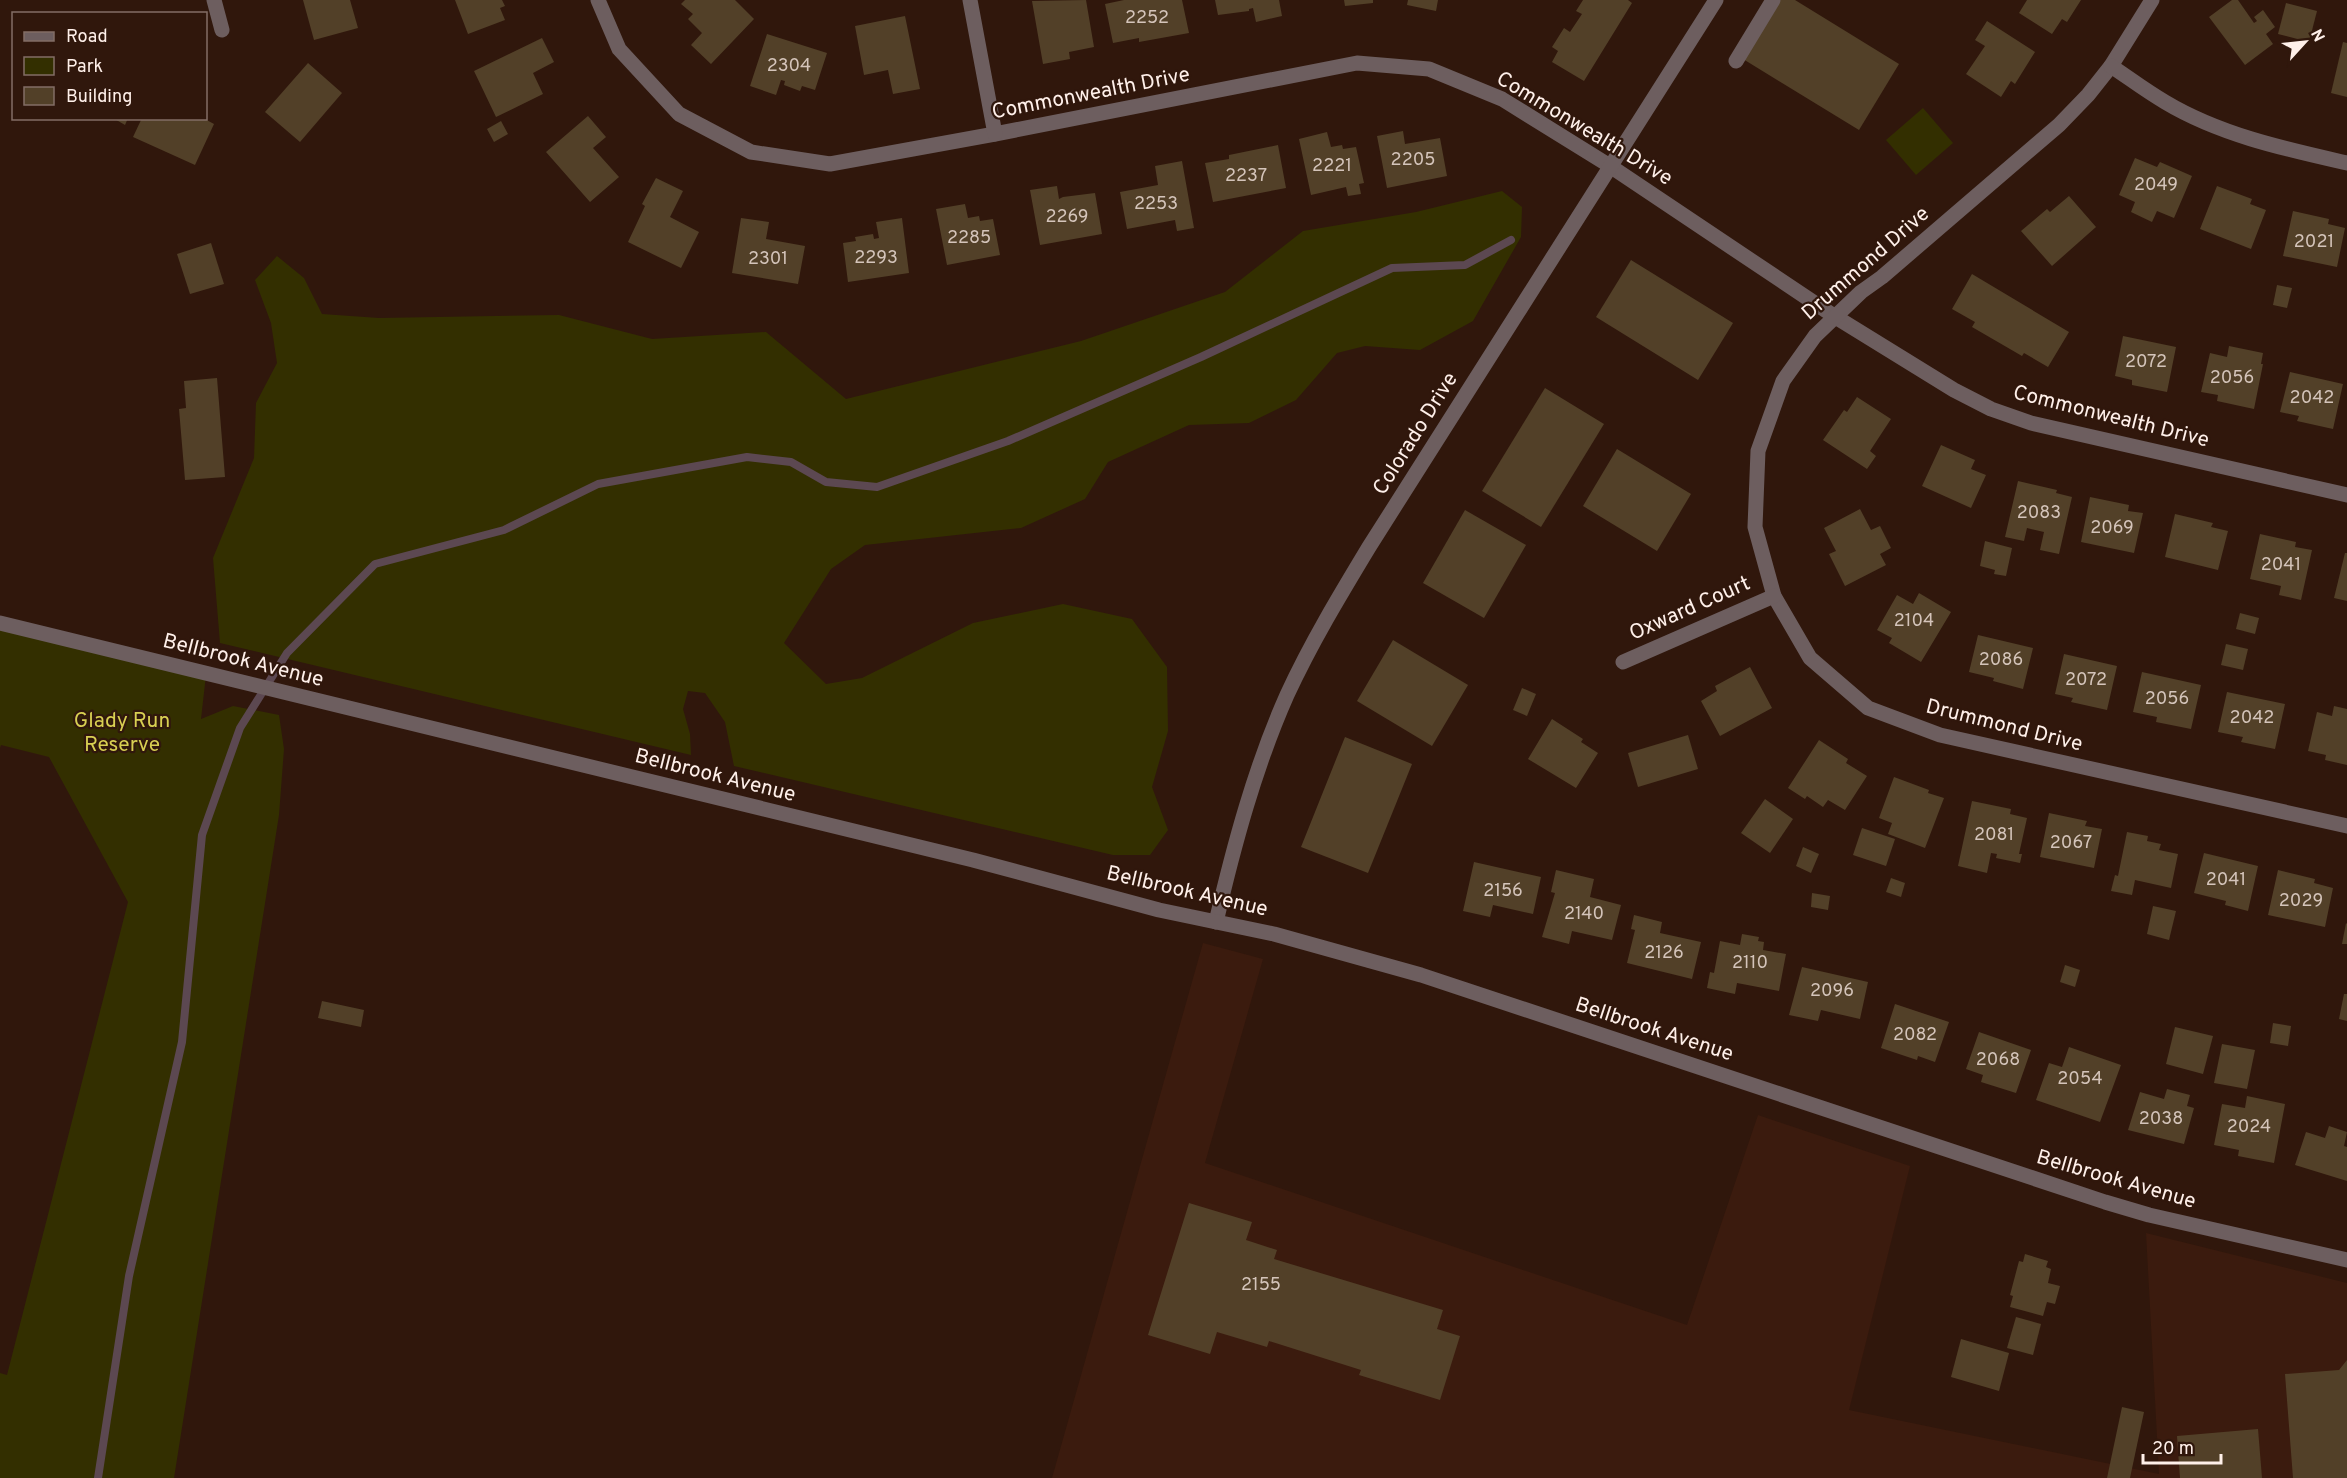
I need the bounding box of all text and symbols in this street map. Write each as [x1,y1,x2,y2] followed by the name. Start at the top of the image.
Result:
[1125,7,1169,30] house number: 2252
[12,12,207,120] legend
[2275,12,2335,72] north arrow
[66,26,108,49] text: Road
[2305,26,2328,46] text: N
[767,55,811,78] house number: 2304
[66,56,103,79] text: Park
[990,62,1192,126] street label: Commonwealth Drive
[1491,66,1677,192] street label: Commonwealth Drive
[66,86,132,109] text: Building
[1391,149,1435,172] house number: 2205
[1312,155,1352,178] house number: 2221
[1225,165,1267,188] house number: 2237
[2134,174,2178,197] house number: 2049
[1134,193,1178,216] house number: 2253
[1796,201,1936,327] street label: Drummond Drive
[1046,206,1088,229] house number: 2269
[947,227,991,250] house number: 2285
[2294,231,2334,254] house number: 2021
[854,247,898,270] house number: 2293
[748,248,788,271] house number: 2301
[2125,351,2167,374] house number: 2072
[2210,367,2254,390] house number: 2056
[1367,368,1465,500] street label: Colorado Drive
[2010,380,2212,454] street label: Commonwealth Drive
[2290,387,2334,410] house number: 2042
[2017,502,2061,525] house number: 2083
[2090,517,2134,540] house number: 2069
[2261,554,2301,577] house number: 2041
[1625,570,1755,648] street label: Oxward Court
[1894,610,1934,633] house number: 2104
[160,628,326,694] street label: Bellbrook Avenue
[1979,649,2023,672] house number: 2086
[2065,669,2107,692] house number: 2072
[2145,688,2189,711] house number: 2056
[1923,693,2085,759] street label: Drummond Drive
[2230,707,2274,730] house number: 2042
[74,708,170,759] park label: Glady Run Reserve
[632,743,798,809] street label: Bellbrook Avenue
[1974,824,2014,847] house number: 2081
[2050,832,2092,855] house number: 2067
[1104,860,1270,924] street label: Bellbrook Avenue
[2206,869,2246,892] house number: 2041
[1483,880,1523,903] house number: 2156
[2279,890,2323,913] house number: 2029
[1564,903,1604,926] house number: 2140
[1644,942,1684,965] house number: 2126
[1732,952,1768,975] house number: 2110
[1810,980,1854,1003] house number: 2096
[1571,992,1737,1068] street label: Bellbrook Avenue
[1893,1024,1937,1047] house number: 2082
[1976,1049,2020,1072] house number: 2068
[2057,1068,2103,1091] house number: 2054
[2139,1108,2183,1131] house number: 2038
[2227,1116,2271,1139] house number: 2024
[2033,1144,2199,1216] street label: Bellbrook Avenue
[1241,1274,1281,1297] house number: 2155
[2143,1427,2221,1465] scale bar
[2152,1438,2194,1461] text: 20 m

